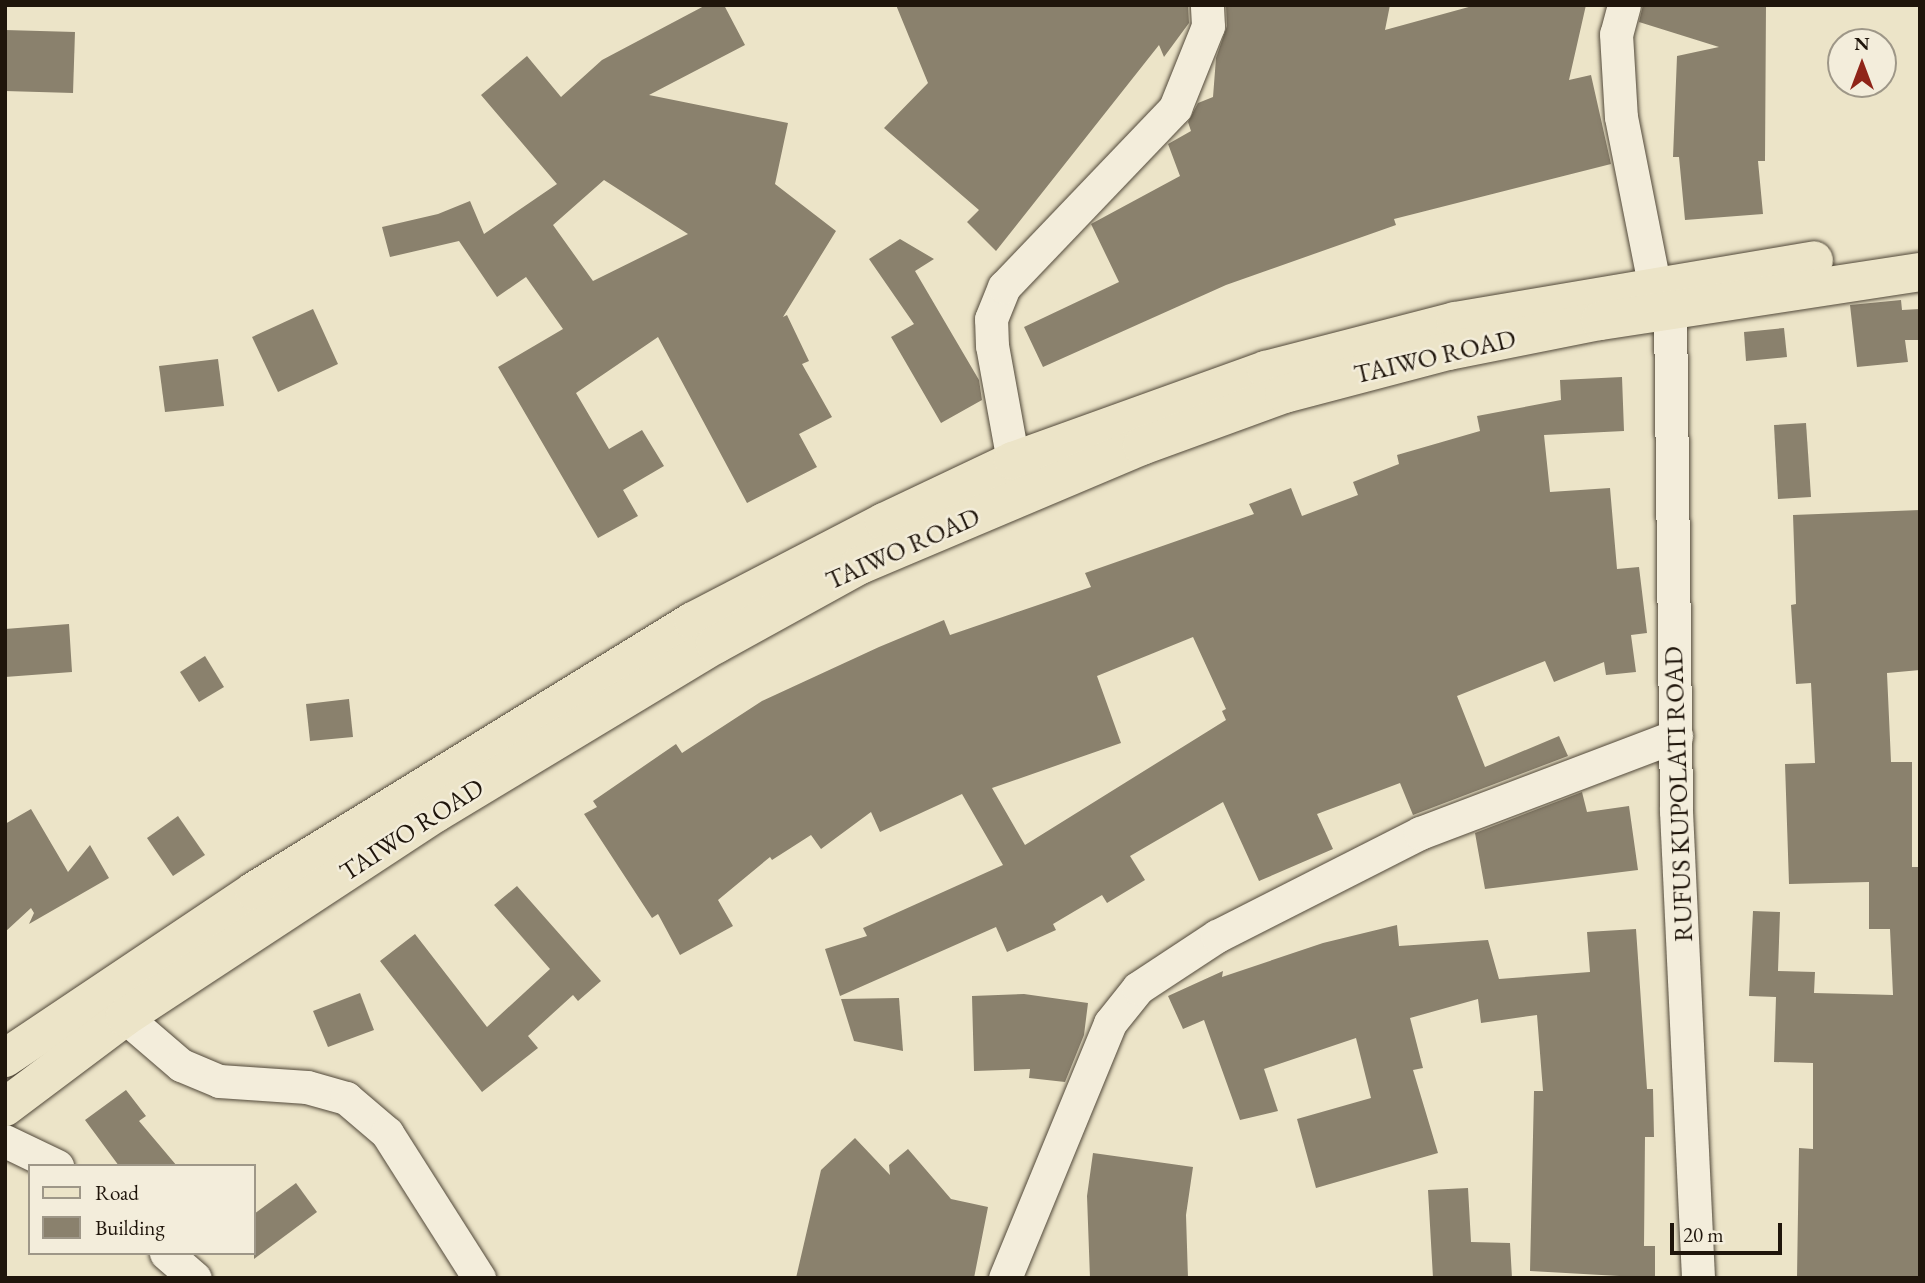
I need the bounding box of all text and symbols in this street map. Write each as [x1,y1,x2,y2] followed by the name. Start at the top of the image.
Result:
[1827,28,1897,98] north arrow
[1854,31,1870,56] text: N
[1351,323,1519,391] street label: TAIWO ROAD
[821,501,985,597] street label: TAIWO ROAD
[1658,646,1700,942] street label: RUFUS KUPOLATI ROAD
[334,772,490,888] street label: TAIWO ROAD
[28,1164,256,1255] legend
[95,1179,139,1206] text: Road
[1673,1210,1785,1254] scale bar
[95,1214,165,1241] text: Building
[1683,1221,1724,1248] text: 20 m

